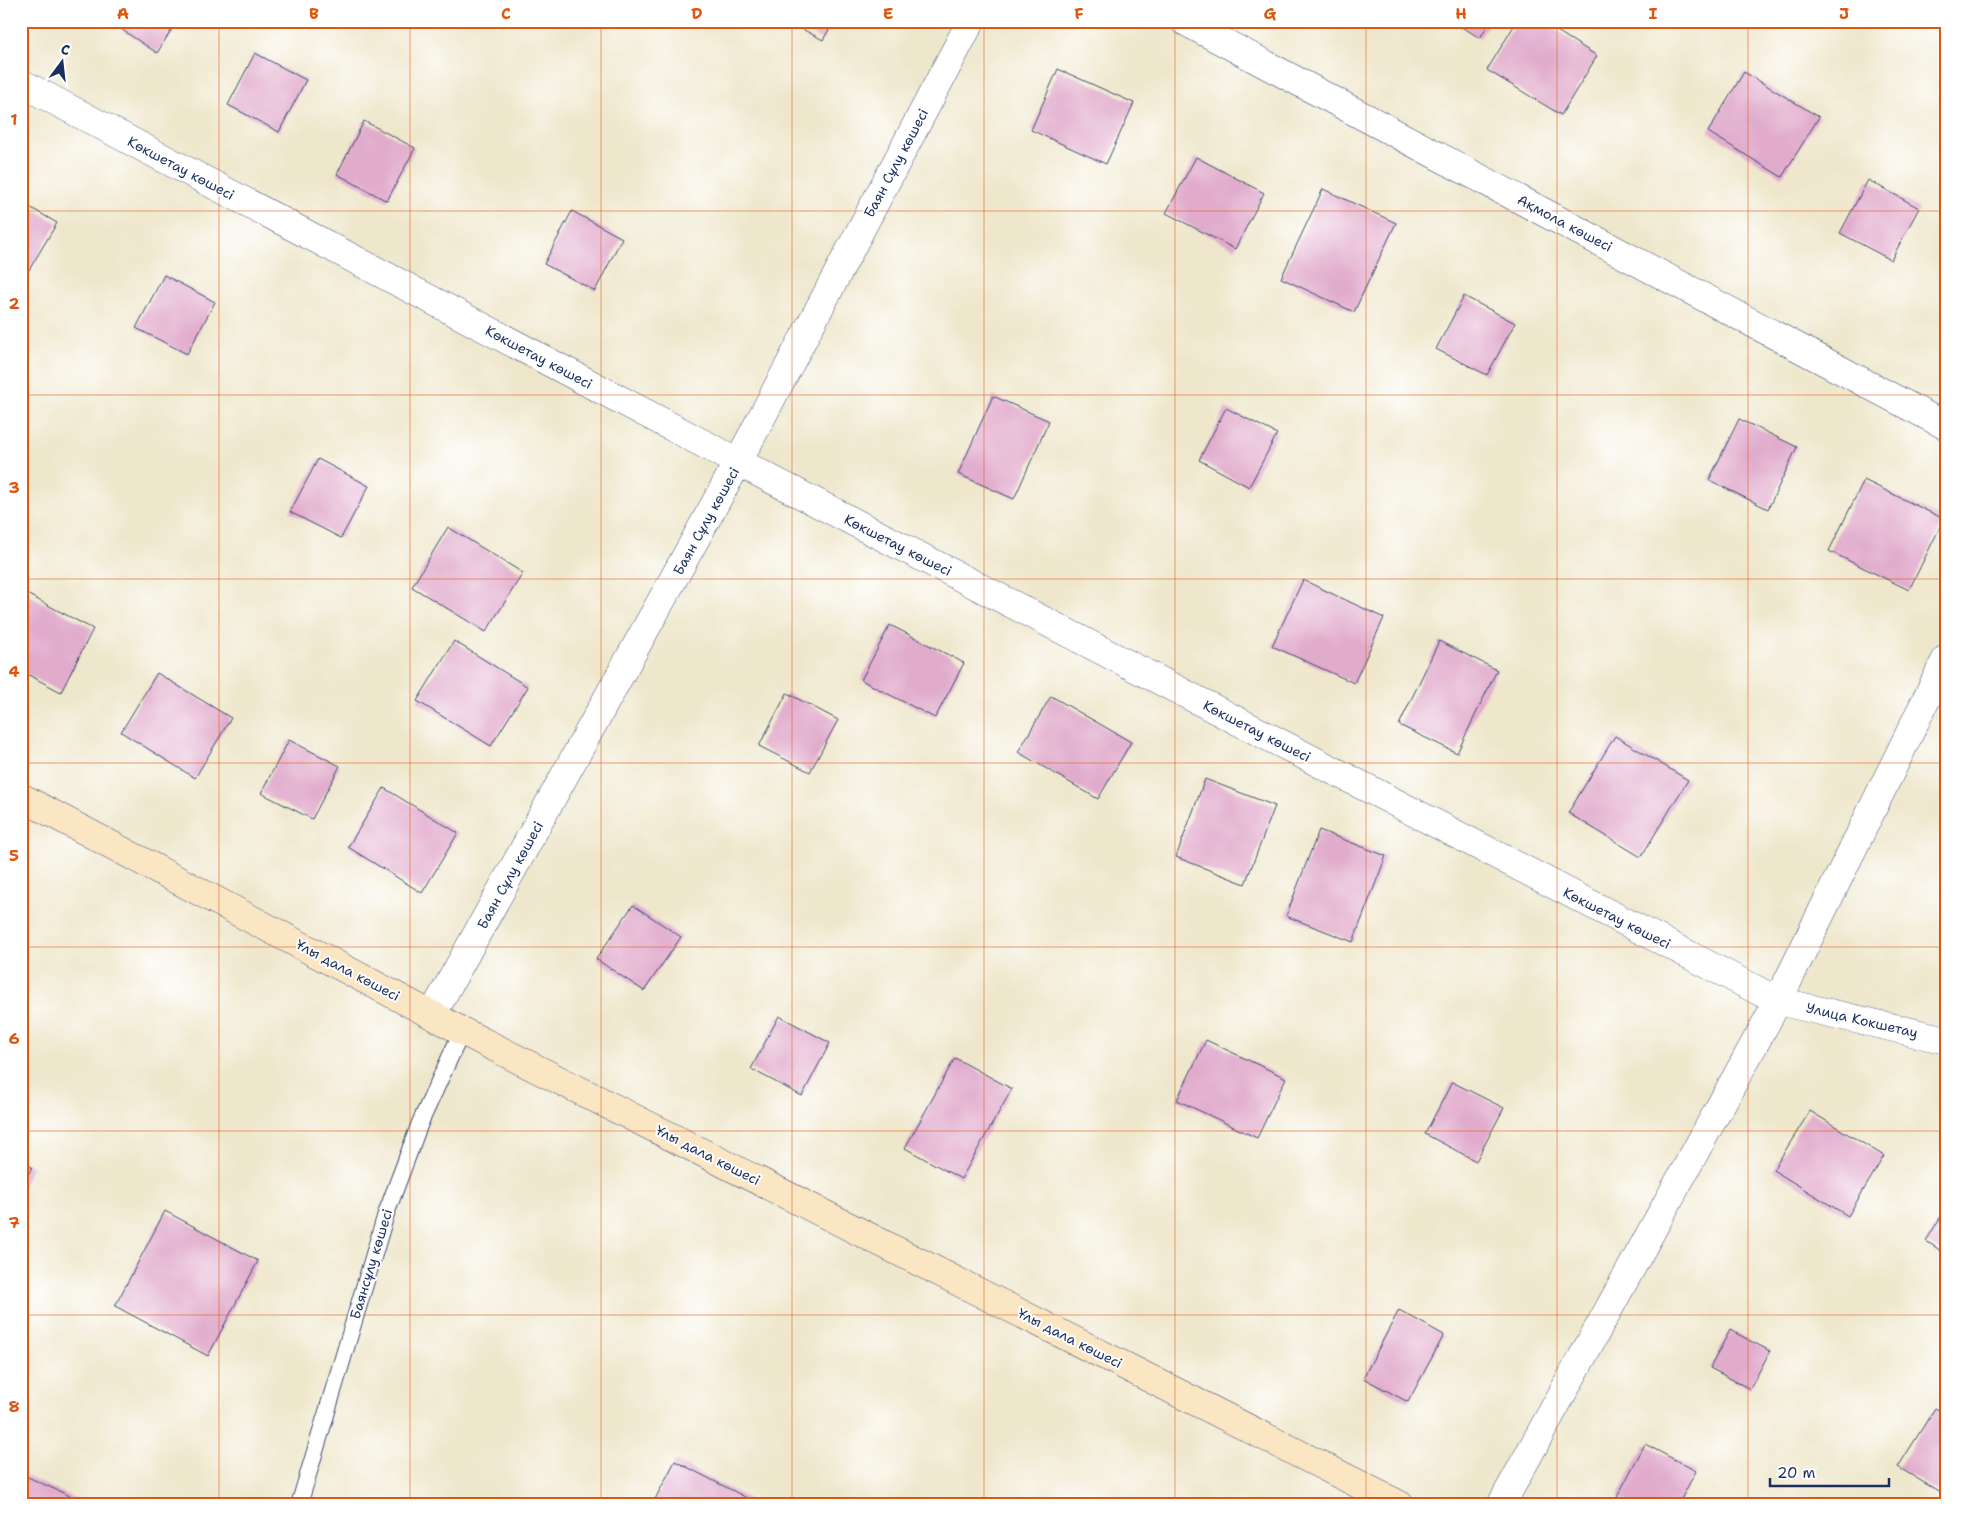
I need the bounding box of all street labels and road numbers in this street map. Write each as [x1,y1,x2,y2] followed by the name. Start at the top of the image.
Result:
[860,106,932,220] street label: Баян Сұлу көшесі
[124,132,238,204] street label: Көкшетау көшесі
[1514,190,1616,256] street label: Ақмола көшесі
[482,321,596,393] street label: Көкшетау көшесі
[669,464,743,578] street label: Баян Сұлу көшесі
[841,510,955,580] street label: Көкшетау көшесі
[1200,696,1314,766] street label: Көкшетау көшесі
[473,818,547,932] street label: Баян Сұлу көшесі
[1560,883,1674,953] street label: Көкшетау көшесі
[293,935,403,1005] street label: Ұлы дала көшесі
[1804,998,1920,1042] street label: Улица Кокшетау
[653,1121,763,1189] street label: Ұлы дала көшесі
[346,1207,396,1321] street label: Баянсұлу көшесі
[1015,1304,1125,1372] street label: Ұлы дала көшесі

